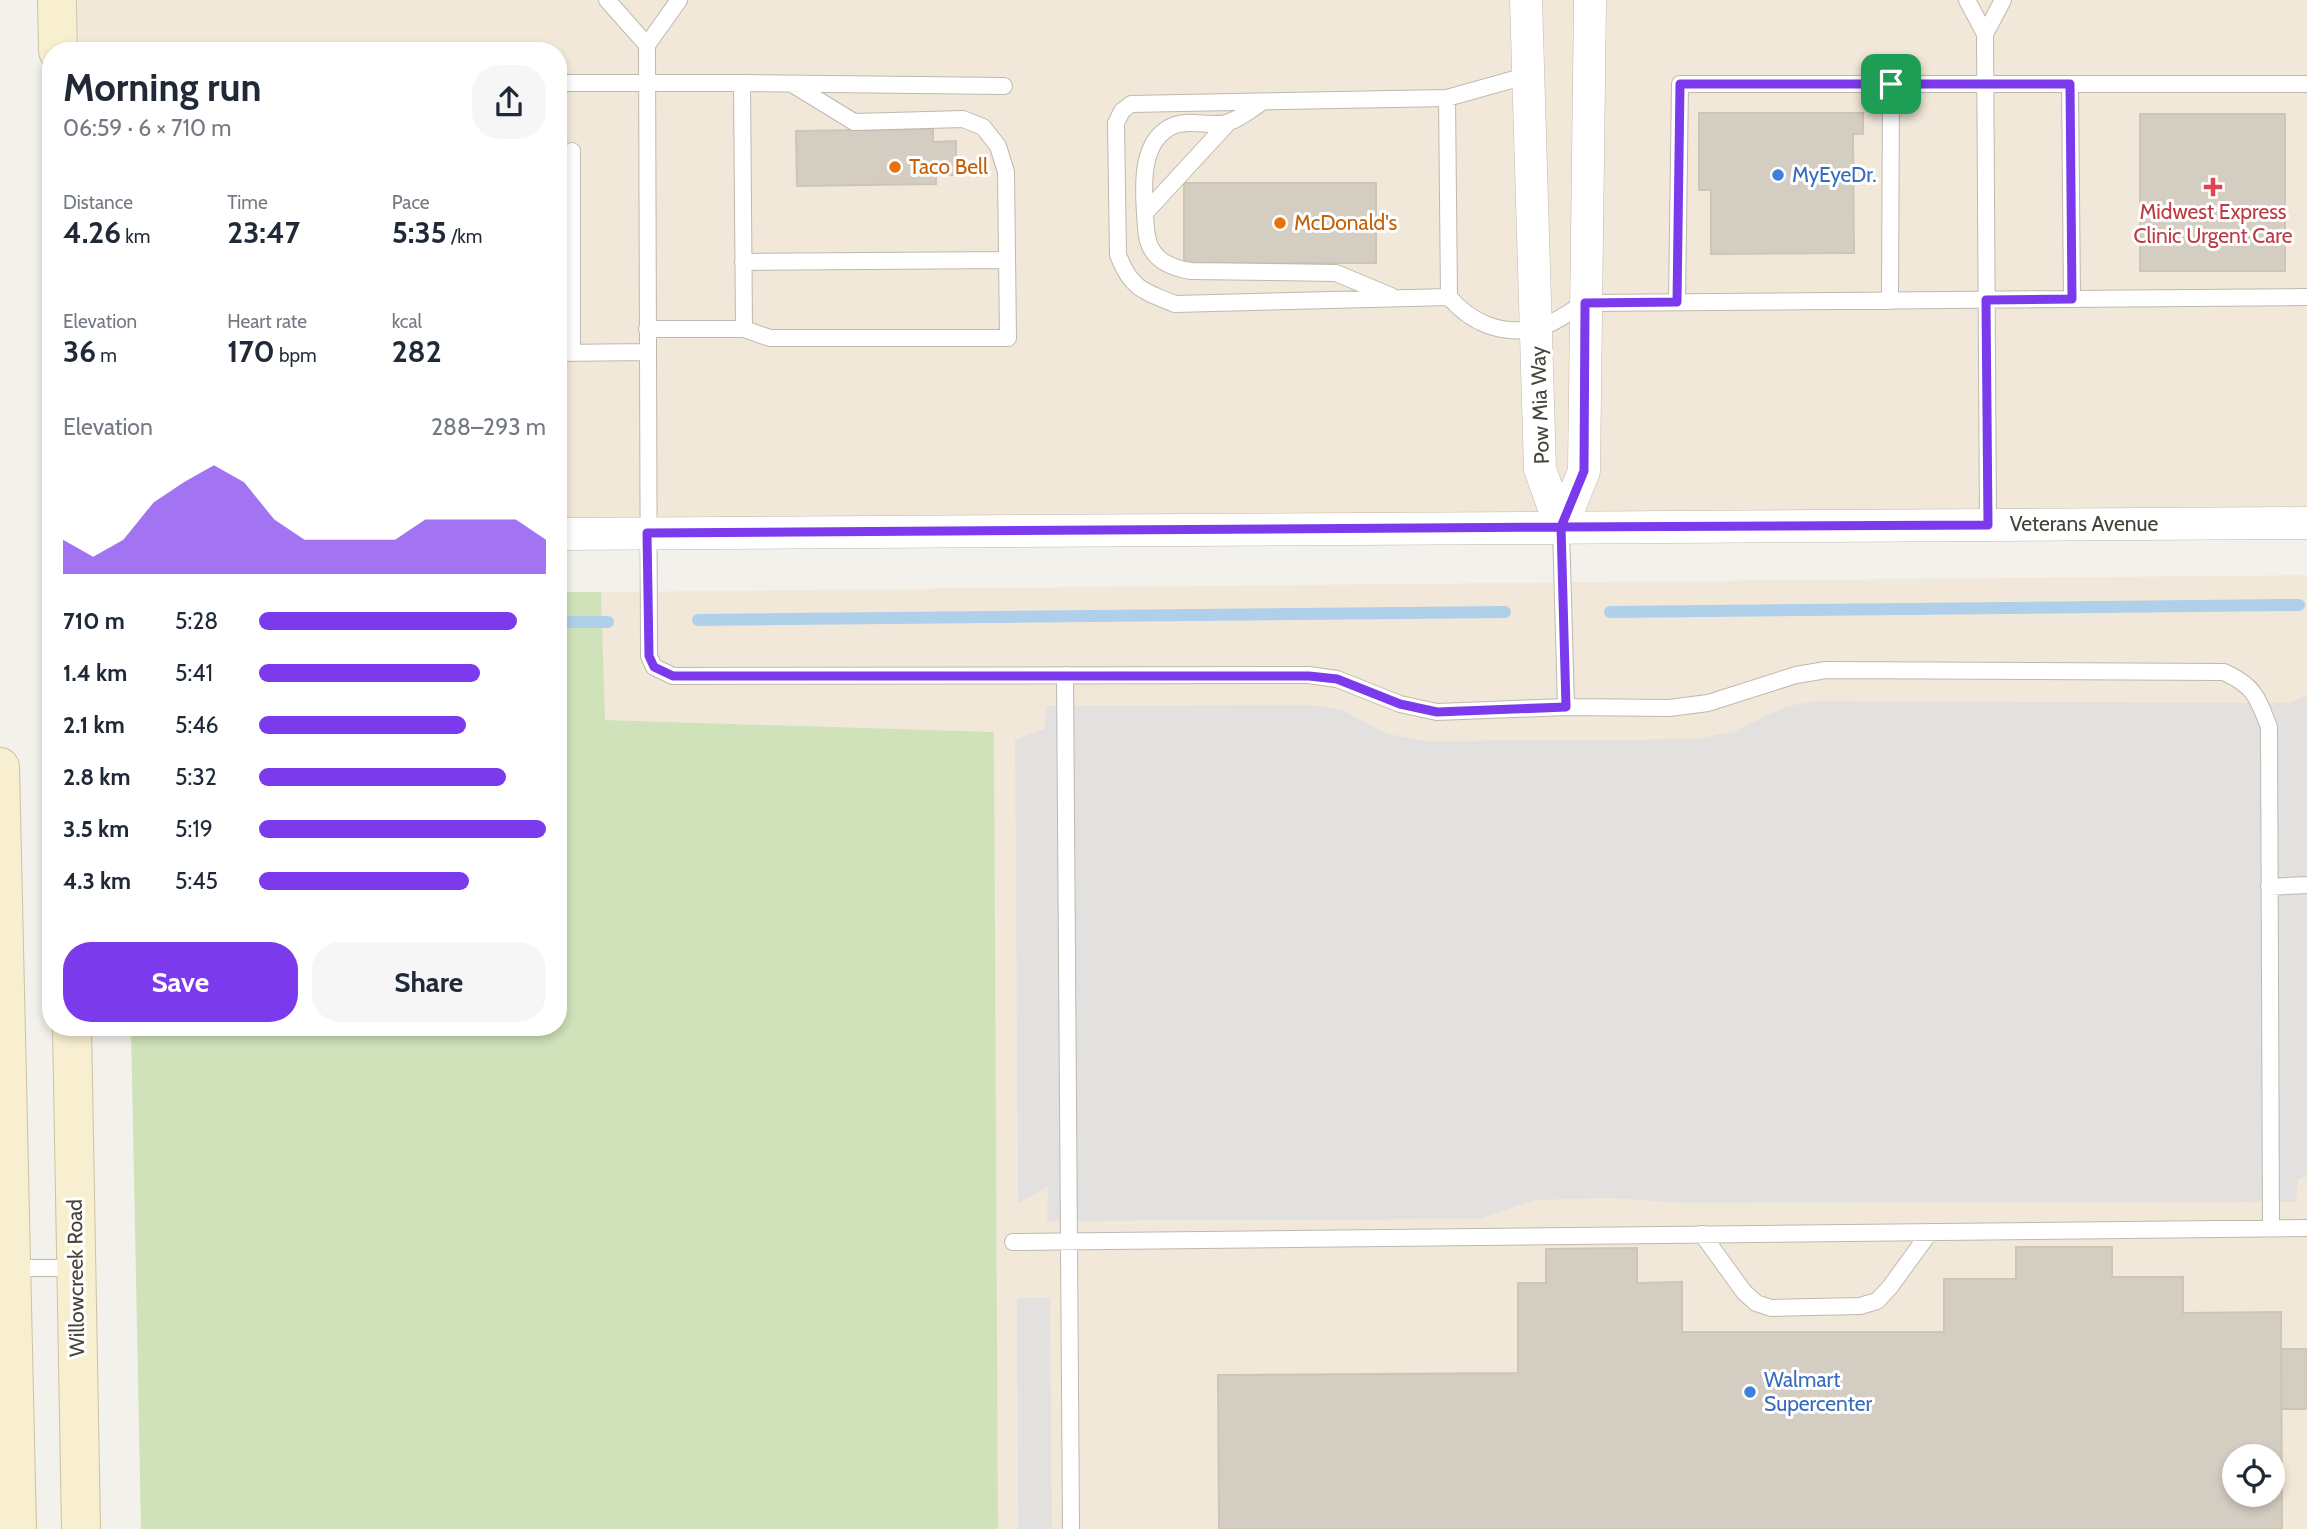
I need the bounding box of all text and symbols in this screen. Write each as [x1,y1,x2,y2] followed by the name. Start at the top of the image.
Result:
[1861,54,1921,114] pin
[63,64,262,111] text: Morning run
[472,65,546,139] button: share
[1872,65,1910,103] icon: arrive
[63,114,231,142] text: 06:59 · 6 × 710 m
[909,154,988,179] place label: Taco Bell
[887,159,903,175] marker: Taco Bell
[1792,162,1877,187] place label: MyEyeDr.
[1770,167,1786,183] marker: MyEyeDr.
[2203,177,2223,197] marker: Midwest Express Clinic Urgent Care
[63,191,133,214] text: Distance
[227,191,268,214] text: Time
[392,191,430,214] text: Pace
[2134,199,2293,248] place label: Midwest Express Clinic Urgent Care
[1294,210,1398,235] place label: McDonald's
[63,214,121,251] text: 4.26
[227,214,300,251] text: 23:47
[392,214,447,251] text: 5:35
[1272,215,1288,231] marker: McDonald's
[121,225,150,248] text: km
[447,225,482,248] text: /km
[63,310,137,333] text: Elevation
[227,310,307,333] text: Heart rate
[392,310,422,333] text: kcal
[63,333,96,370] text: 36
[227,333,275,370] text: 170
[392,333,442,370] text: 282
[96,344,117,367] text: m
[275,344,317,367] text: bpm
[1525,345,1554,465] street label: Pow Mia Way
[63,413,153,441] text: Elevation
[431,413,546,441] text: 288–293 m
[2010,511,2158,536] street label: Veterans Avenue
[63,607,125,635] text: 710 m
[175,607,218,635] text: 5:28
[63,659,127,687] text: 1.4 km
[175,659,213,687] text: 5:41
[63,711,125,739] text: 2.1 km
[175,711,219,739] text: 5:46
[63,763,130,791] text: 2.8 km
[175,763,217,791] text: 5:32
[63,815,129,843] text: 3.5 km
[175,815,213,843] text: 5:19
[63,867,131,895] text: 4.3 km
[175,867,218,895] text: 5:45
[63,942,298,1022] button: Save
[312,942,546,1022] button: Share
[62,1199,89,1357] street label: Willowcreek Road
[1764,1367,1872,1416] place label: Walmart Supercenter
[1742,1384,1758,1400] marker: Walmart Supercenter
[2222,1444,2285,1507] map controls
[2222,1444,2285,1507] button: locate

